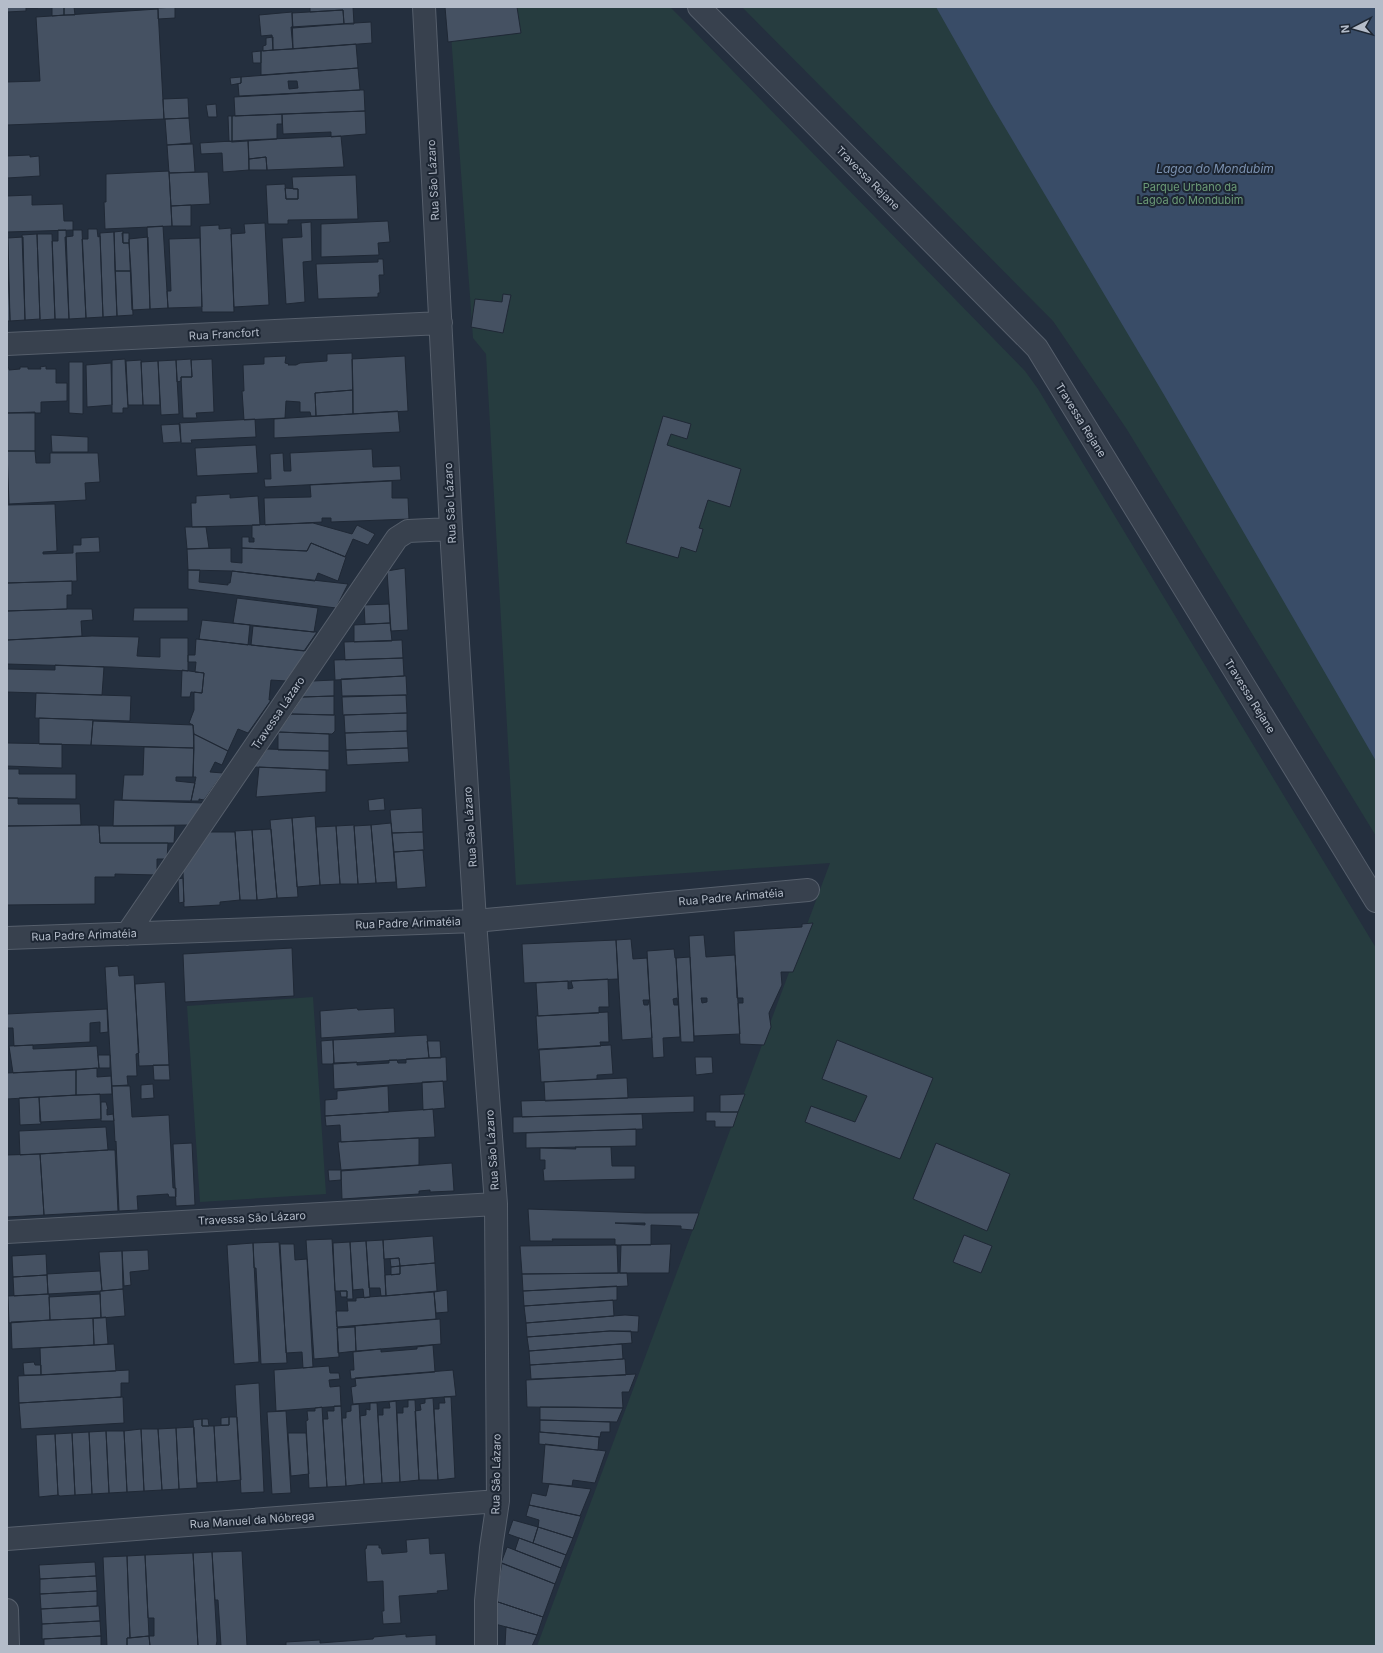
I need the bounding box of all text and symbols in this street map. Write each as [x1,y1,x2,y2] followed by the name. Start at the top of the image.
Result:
[1335,8,1375,48] north arrow
[1338,24,1352,34] text: N
[424,139,442,221] street label: Rua São Lázaro
[833,143,903,213] street label: Travessa Rejane
[1156,161,1274,176] water label: Lagoa do Mondubim
[1137,180,1243,207] park label: Parque Urbano da Lagoa do Mondubim
[188,325,260,343] street label: Rua Francfort
[1053,380,1109,460] street label: Travessa Rejane
[441,462,459,544] street label: Rua São Lázaro
[1222,656,1278,736] street label: Travessa Rejane
[248,673,308,752] street label: Travessa Lázaro
[460,786,480,868] street label: Rua São Lázaro
[678,885,784,909] street label: Rua Padre Arimatéia
[355,914,461,932] street label: Rua Padre Arimatéia
[31,926,137,944] street label: Rua Padre Arimatéia
[482,1109,502,1191] street label: Rua São Lázaro
[198,1208,307,1228] street label: Travessa São Lázaro
[488,1433,504,1515] street label: Rua São Lázaro
[189,1509,315,1531] street label: Rua Manuel da Nóbrega

